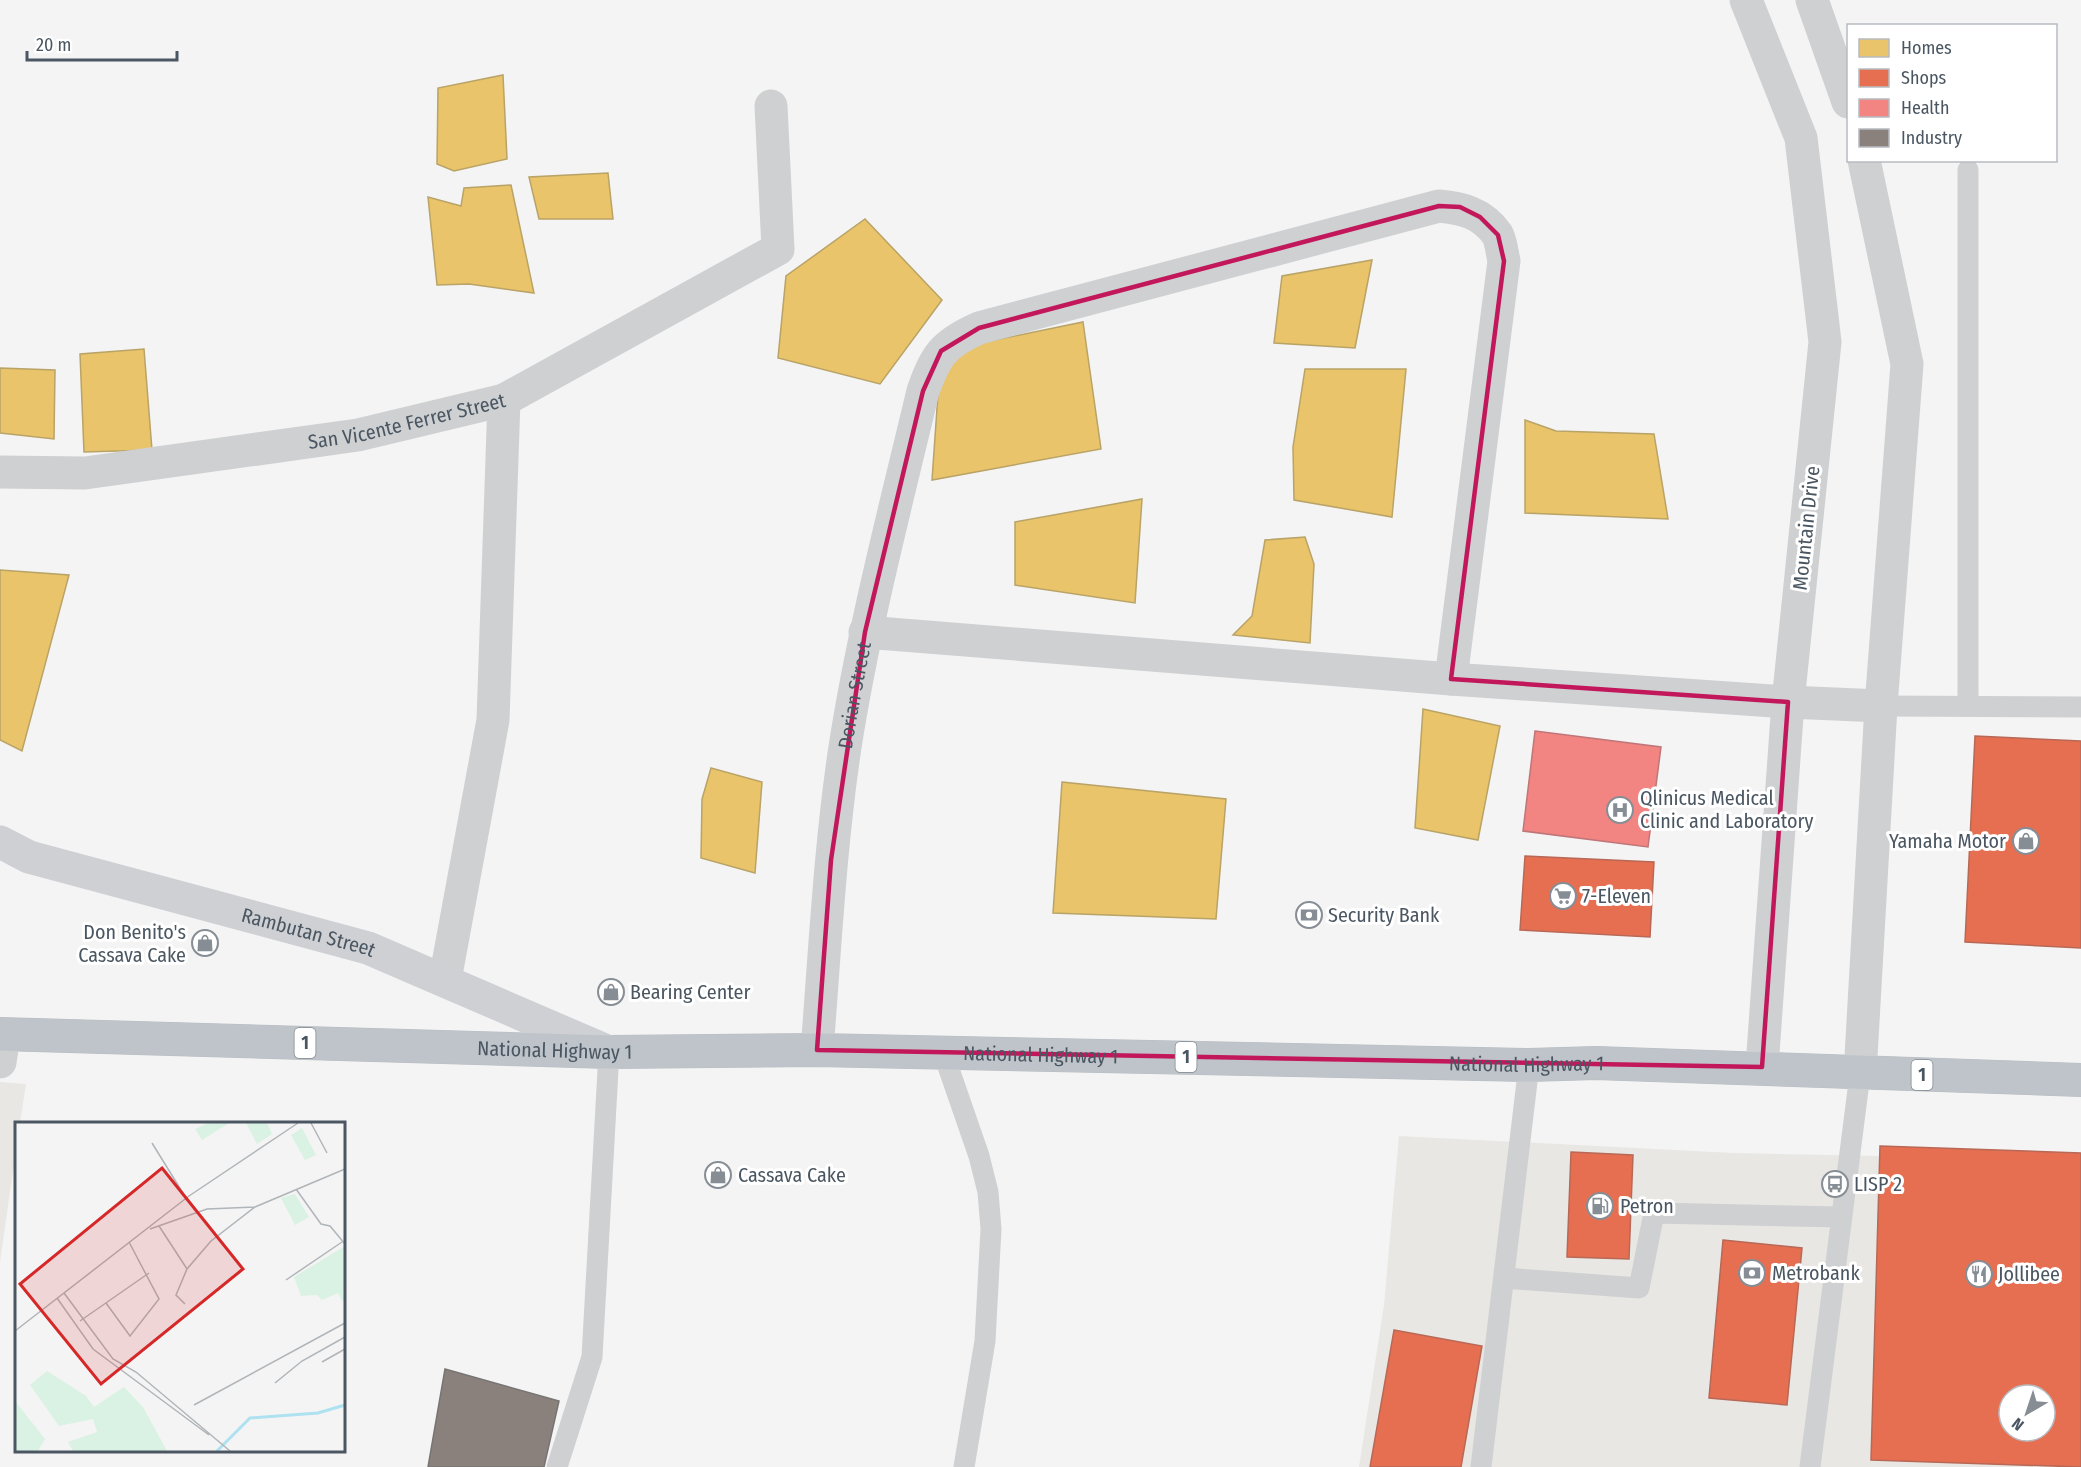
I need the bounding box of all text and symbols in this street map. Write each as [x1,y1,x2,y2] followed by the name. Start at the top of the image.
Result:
[27,24,177,62] scale bar
[1847,24,2057,162] legend
[36,34,71,56] text: 20 m
[1901,37,1952,59] text: Homes
[1901,67,1946,89] text: Shops
[1901,97,1949,119] text: Health
[1901,127,1962,149] text: Industry
[306,388,508,454] street label: San Vicente Ferrer Street
[1788,465,1824,591] street label: Mountain Drive
[833,639,876,750] street label: Dorian Street
[1640,786,1813,833] place label: Qlinicus Medical Clinic and Laboratory
[1605,795,1635,825] hospital icon: Qlinicus Medical Clinic and Laboratory
[2011,826,2041,856] shop icon: Yamaha Motor
[1889,829,2006,853] place label: Yamaha Motor
[1548,881,1578,911] supermarket icon: 7-Eleven
[1582,884,1651,908] place label: 7-Eleven
[1294,900,1324,930] bank icon: Security Bank
[239,903,380,962] street label: Rambutan Street
[1328,903,1440,927] place label: Security Bank
[78,920,186,967] place label: Don Benito's Cassava Cake
[190,928,220,958] shop icon: Don Benito's Cassava Cake
[596,977,626,1007] shop icon: Bearing Center
[630,980,750,1004] place label: Bearing Center
[294,1028,316,1058] road number: 1
[477,1036,632,1064] street label: National Highway 1
[963,1041,1118,1068] street label: National Highway 1
[1176,1042,1196,1072] road number: 1
[1449,1051,1605,1077] street label: National Highway 1
[1912,1060,1932,1090] road number: 1
[15,1122,345,1452] inset map
[703,1160,733,1190] shop icon: Cassava Cake
[738,1163,846,1187] place label: Cassava Cake
[1820,1169,1850,1199] bus stop icon: LISP 2
[1854,1172,1902,1196] place label: LISP 2
[1585,1191,1615,1221] fuel station icon: Petron
[1620,1194,1674,1218] place label: Petron
[1737,1258,1767,1288] bank icon: Metrobank
[1964,1259,1994,1289] restaurant icon: Jollibee
[1772,1261,1860,1285] place label: Metrobank
[1998,1262,2060,1286] place label: Jollibee
[1997,1383,2057,1443] north arrow
[2008,1414,2028,1435] text: N

